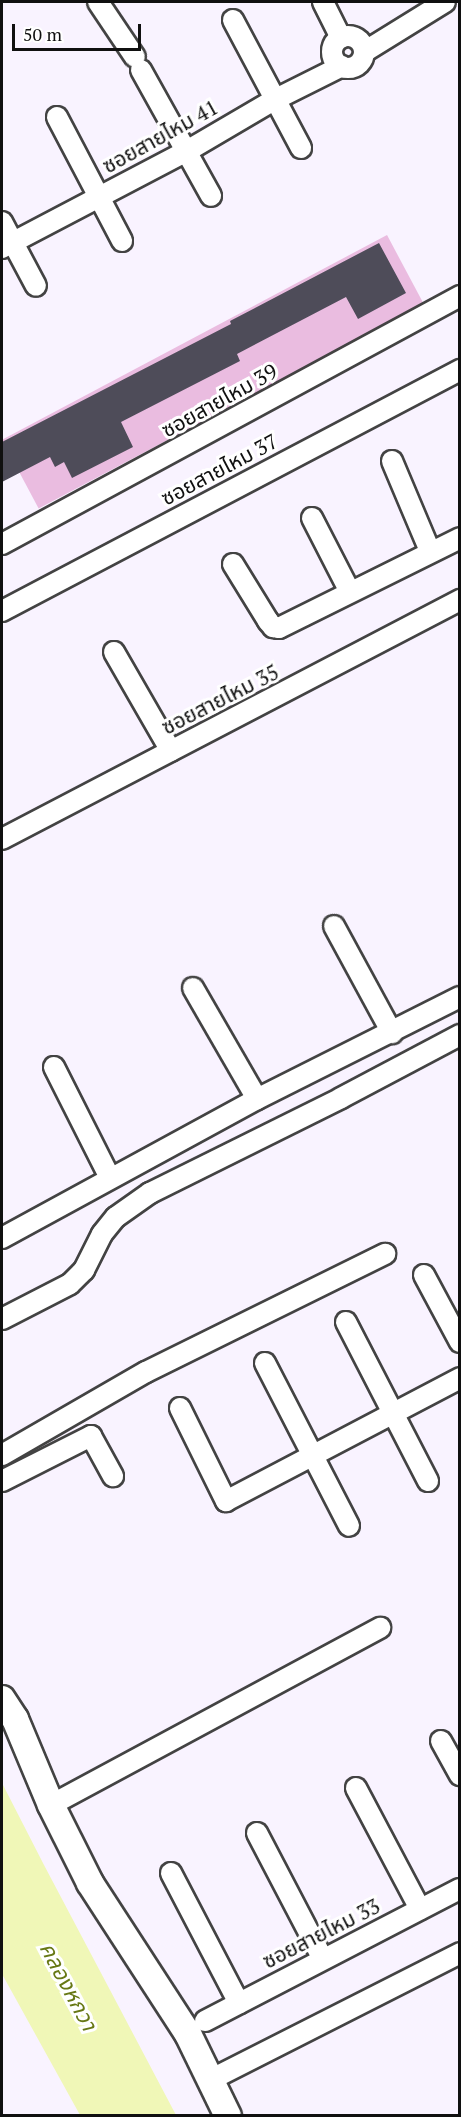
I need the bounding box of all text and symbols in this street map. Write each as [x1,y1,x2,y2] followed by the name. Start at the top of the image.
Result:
[15,12,144,50] scale bar
[23,22,62,46] text: 50 m
[98,94,222,178] street label: ซอยสายไหม 41
[157,358,281,442] street label: ซอยสายไหม 39
[156,428,282,510] street label: ซอยสายไหม 37
[157,659,283,739] street label: ซอยสายไหม 35
[258,1893,384,1973] street label: ซอยสายไหม 33
[35,1937,103,2035] water label: คลองหกวา

